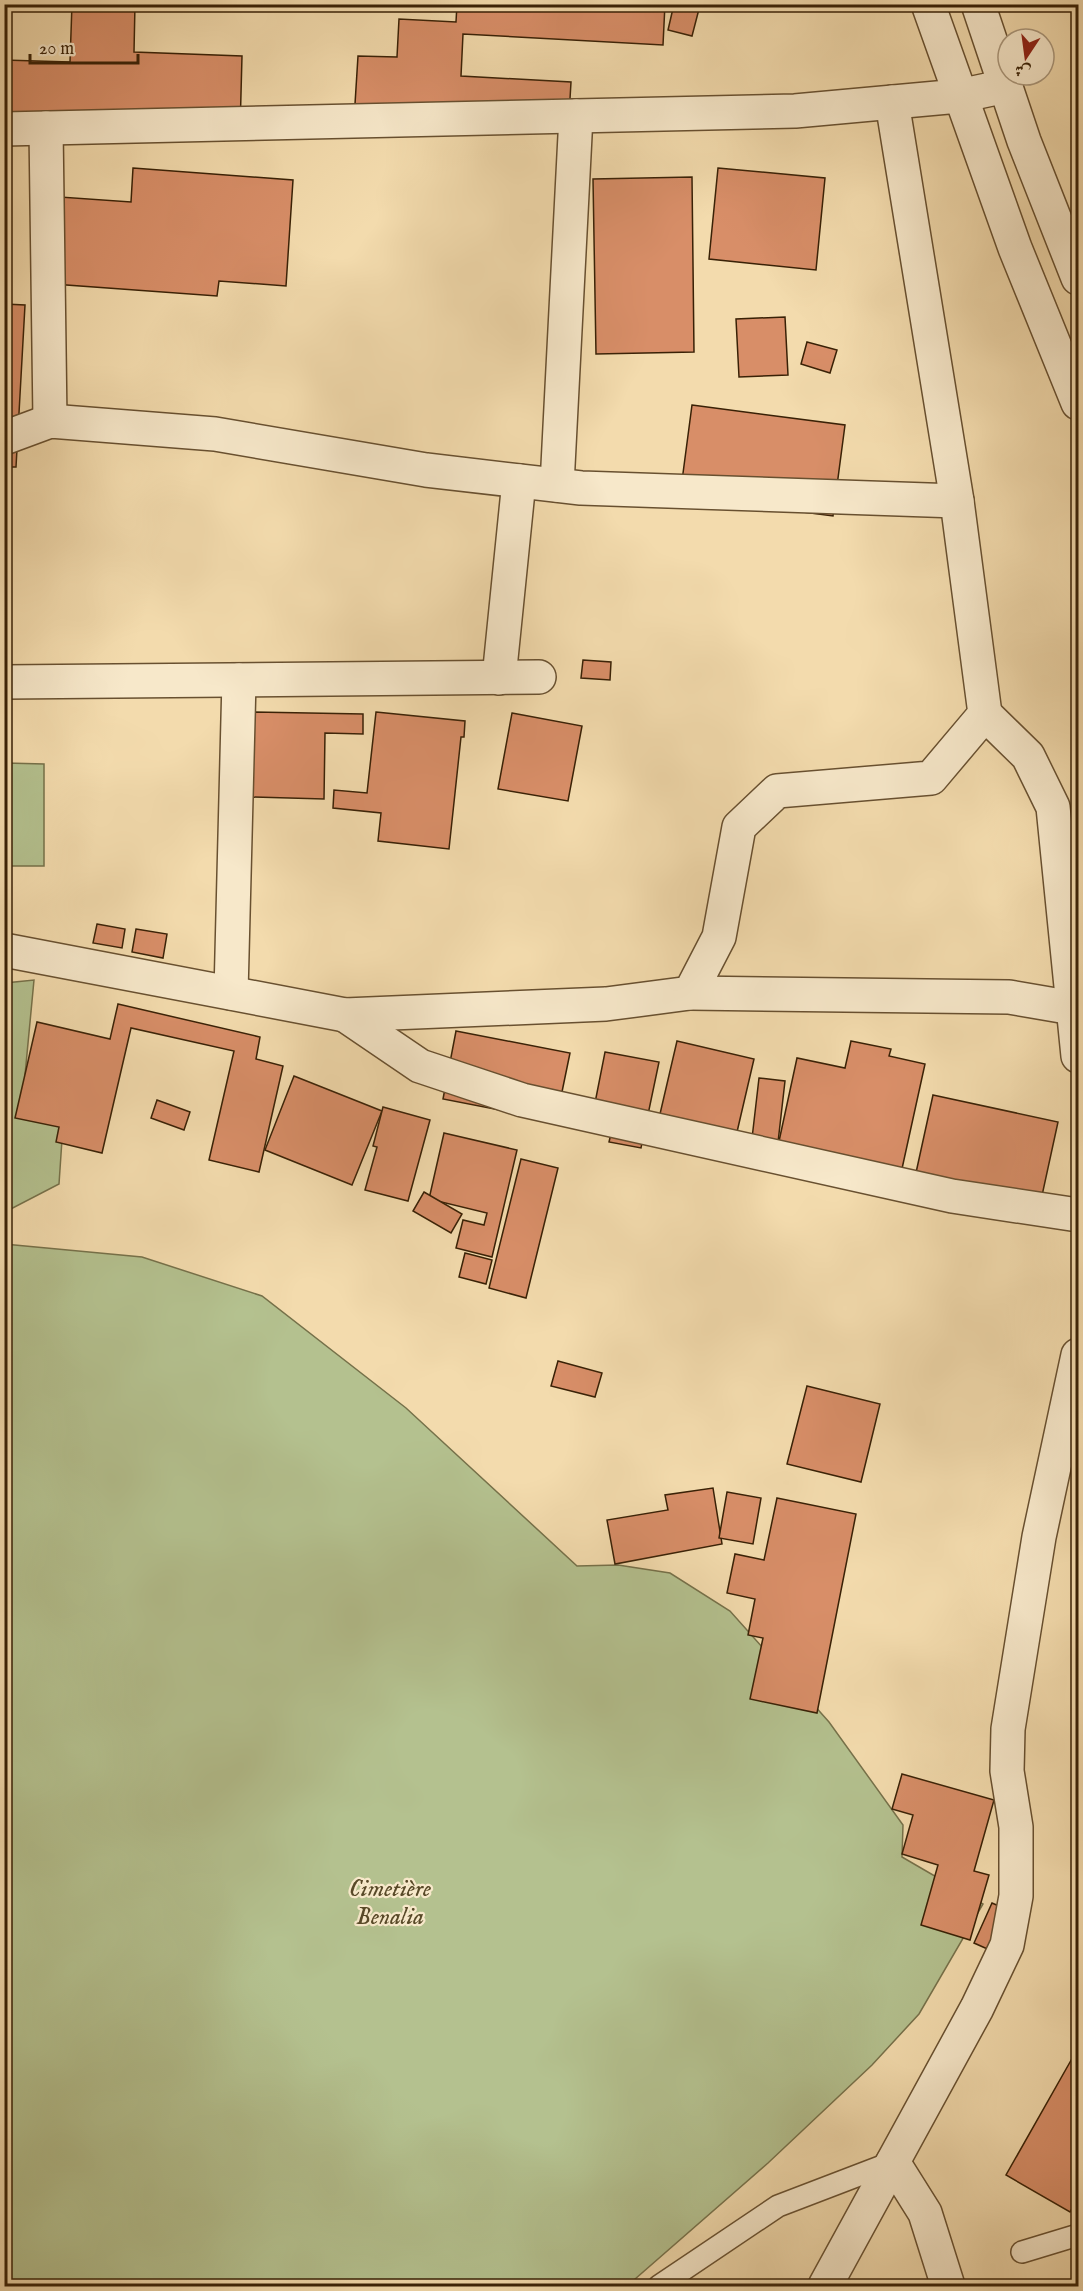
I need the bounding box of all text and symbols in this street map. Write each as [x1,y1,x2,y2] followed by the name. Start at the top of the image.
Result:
[30,27,138,65] scale bar
[996,27,1056,87] north arrow
[39,38,74,61] text: 20 m
[1013,58,1033,81] text: ش
[349,1874,431,1933] park label: Cimetière Benalia

